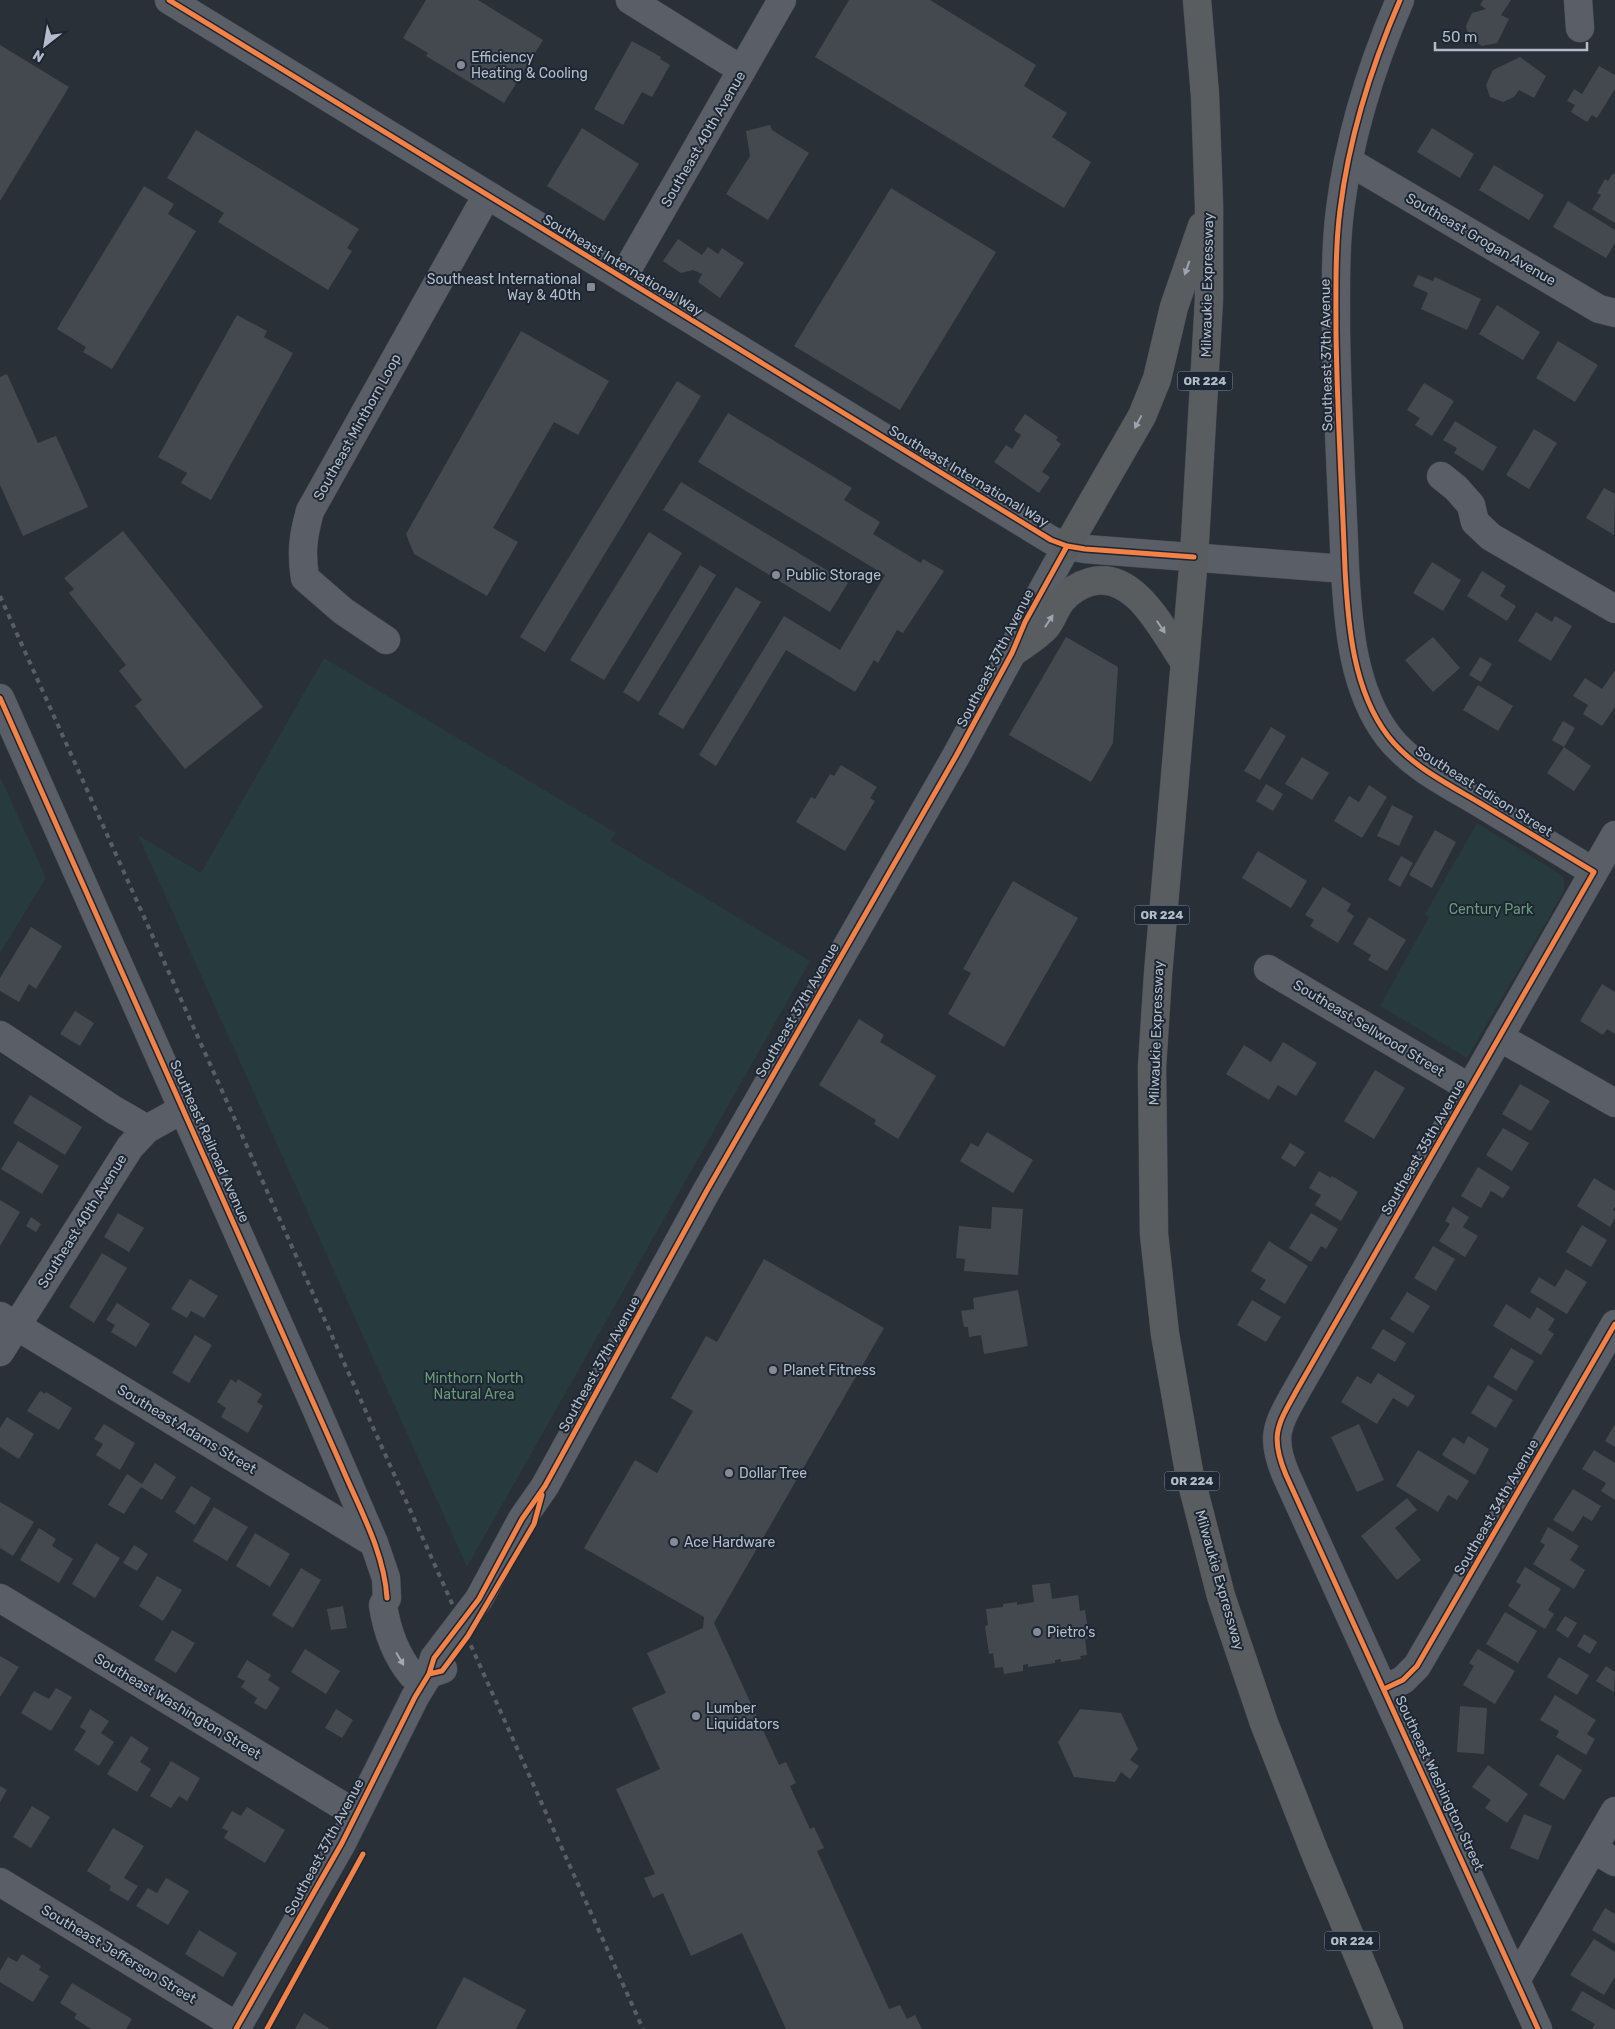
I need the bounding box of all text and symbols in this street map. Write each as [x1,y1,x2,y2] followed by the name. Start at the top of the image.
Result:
[20,20,70,70] north arrow
[1435,20,1588,52] scale bar
[1442,28,1477,46] text: 50 m
[30,46,47,66] text: N
[471,49,588,82] place label: Efficiency Heating & Cooling
[455,59,467,71] marker: Efficiency Heating & Cooling
[657,68,749,210] street label: Southeast 40th Avenue
[1403,190,1559,289] street label: Southeast Grogan Avenue
[540,211,706,320] street label: Southeast International Way
[1198,212,1217,358] street label: Milwaukie Expressway
[1183,261,1191,276] one-way arrow
[427,271,581,304] place label: Southeast International Way & 40th
[1317,278,1336,431] street label: Southeast 37th Avenue
[585,281,597,293] marker: Southeast International Way & 40th
[310,351,405,504] street label: Southeast Minthorn Loop
[1178,372,1232,391] road number: OR 224
[1134,415,1142,430] one-way arrow
[886,422,1052,531] street label: Southeast International Way
[786,567,881,584] place label: Public Storage
[770,569,782,581] marker: Public Storage
[953,586,1038,730] street label: Southeast 37th Avenue
[1044,615,1054,628] one-way arrow
[1156,621,1165,634] one-way arrow
[1412,742,1556,841] street label: Southeast Edison Street
[1449,901,1534,918] park label: Century Park
[1134,906,1190,924] road number: OR 224
[752,940,843,1081] street label: Southeast 37th Avenue
[1145,960,1168,1106] street label: Milwaukie Expressway
[1290,976,1448,1081] street label: Southeast Sellwood Street
[166,1057,253,1225] street label: Southeast Railroad Avenue
[1378,1076,1469,1218] street label: Southeast 35th Avenue
[34,1151,131,1291] street label: Southeast 40th Avenue
[555,1293,644,1435] street label: Southeast 37th Avenue
[783,1362,876,1379] place label: Planet Fitness
[767,1364,779,1376] marker: Planet Fitness
[424,1370,524,1403] park label: Minthorn North Natural Area
[114,1381,260,1478] street label: Southeast Adams Street
[1451,1436,1542,1578] street label: Southeast 34th Avenue
[739,1465,807,1482] place label: Dollar Tree
[723,1467,735,1479] marker: Dollar Tree
[1164,1472,1220,1490] road number: OR 224
[1191,1508,1248,1652] street label: Milwaukie Expressway
[684,1534,775,1551] place label: Ace Hardware
[668,1536,680,1548] marker: Ace Hardware
[1047,1624,1095,1641] place label: Pietro's
[1031,1626,1043,1638] marker: Pietro's
[92,1650,264,1763] street label: Southeast Washington Street
[396,1653,405,1666] one-way arrow
[1391,1693,1488,1874] street label: Southeast Washington Street
[706,1700,779,1733] place label: Lumber Liquidators
[690,1710,702,1722] marker: Lumber Liquidators
[281,1776,368,1919] street label: Southeast 37th Avenue
[38,1901,200,2008] street label: Southeast Jefferson Street
[1324,1932,1380,1950] road number: OR 224

